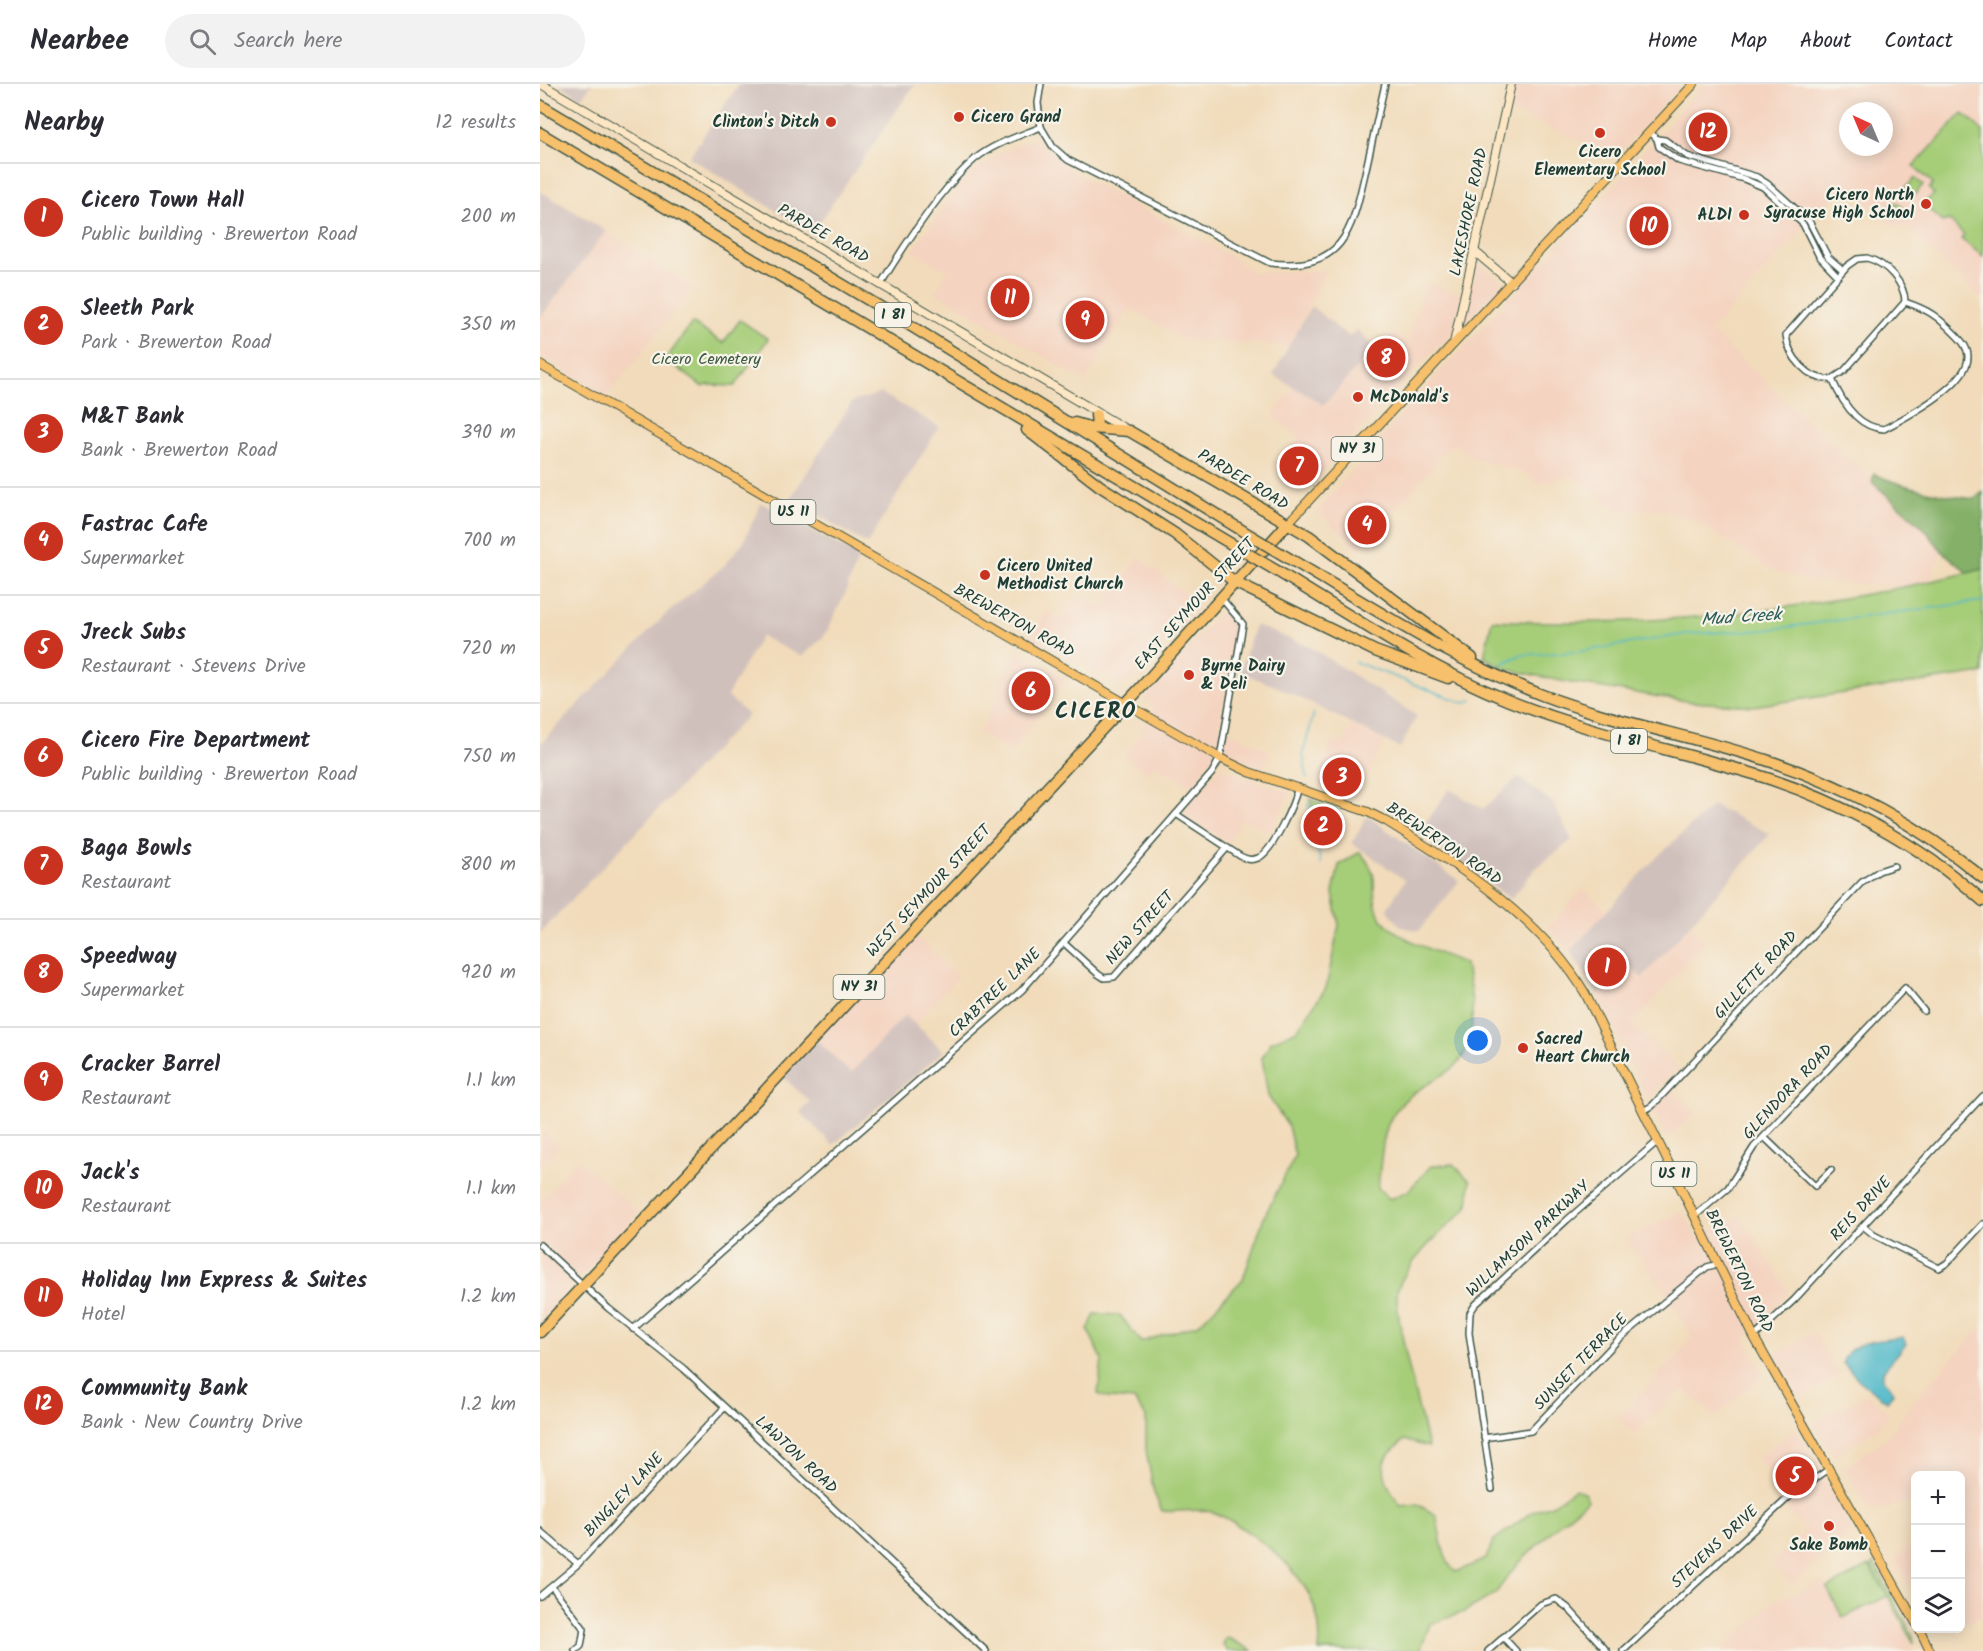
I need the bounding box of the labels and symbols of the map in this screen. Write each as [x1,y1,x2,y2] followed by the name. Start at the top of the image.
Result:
[1839,102,1893,156] north arrow
[971,105,1061,130] place label: Cicero Grand
[712,110,819,135] place label: Clinton's Ditch
[952,110,966,124] marker: Cicero Grand
[1688,110,1728,154] pin: 12
[824,115,838,129] marker: Clinton's Ditch
[1593,126,1607,140] marker: Cicero Elementary School
[1535,140,1666,183] place label: Cicero Elementary School
[1443,146,1495,278] street label: LAKESHORE ROAD
[1764,183,1915,226] place label: Cicero North Syracuse High School
[1919,197,1933,211] marker: Cicero North Syracuse High School
[772,198,874,270] street label: PARDEE ROAD
[1698,203,1732,228] place label: ALDI
[1630,204,1668,248] pin: 10
[1737,208,1751,222] marker: ALDI
[990,276,1030,320] pin: 11
[1066,298,1104,342] pin: 9
[875,303,911,327] road number: I 81
[1366,336,1406,380] pin: 8
[651,347,761,372] park label: Cicero Cemetery
[1370,385,1449,410] place label: McDonald's
[1351,390,1365,404] marker: McDonald's
[1332,437,1382,461] road number: NY 31
[1193,443,1293,517] street label: PARDEE ROAD
[1280,444,1318,488] pin: 7
[770,500,816,524] road number: US 11
[1348,502,1386,548] pin: 4
[1128,531,1262,676] street label: EAST SEYMOUR STREET
[997,554,1123,597] place label: Cicero United Methodist Church
[978,568,992,582] marker: Cicero United Methodist Church
[949,577,1079,665] street label: BREWERTON ROAD
[1700,601,1785,635] water label: Mud Creek
[1201,654,1286,697] place label: Byrne Dairy & Deli
[1012,668,1050,714] pin: 6
[1182,668,1196,682] marker: Byrne Dairy & Deli
[1055,695,1137,730] district label: CICERO
[1611,729,1647,753] road number: I 81
[1322,754,1362,800] pin: 3
[1381,796,1507,892] street label: BREWERTON ROAD
[1304,804,1342,848] pin: 2
[861,818,998,963] street label: WEST SEYMOUR STREET
[1100,884,1181,971] street label: NEW STREET
[1708,925,1804,1025] street label: GILLETTE ROAD
[943,942,1047,1044] street label: CRABTREE LANE
[1588,944,1626,990] pin: 1
[834,975,884,999] road number: NY 31
[1463,1026,1492,1055] your location
[1535,1027,1630,1070] place label: Sacred Heart Church
[1737,1038,1839,1146] street label: GLENDORA ROAD
[1516,1041,1530,1055] marker: Sacred Heart Church
[1652,1162,1696,1186] road number: US 11
[1824,1170,1898,1247] street label: REIS DRIVE
[1460,1174,1596,1303] street label: WILLAMSON PARKWAY
[1698,1205,1780,1337] street label: BREWERTON ROAD
[1528,1307,1635,1416] street label: SUNSET TERRACE
[749,1410,843,1500] street label: LAWTON ROAD
[578,1446,670,1543] street label: BINGLEY LANE
[1776,1454,1814,1498] pin: 5
[1665,1499,1765,1595] street label: STEVENS DRIVE
[1822,1519,1836,1533] marker: Sake Bomb
[1790,1533,1868,1558] place label: Sake Bomb

